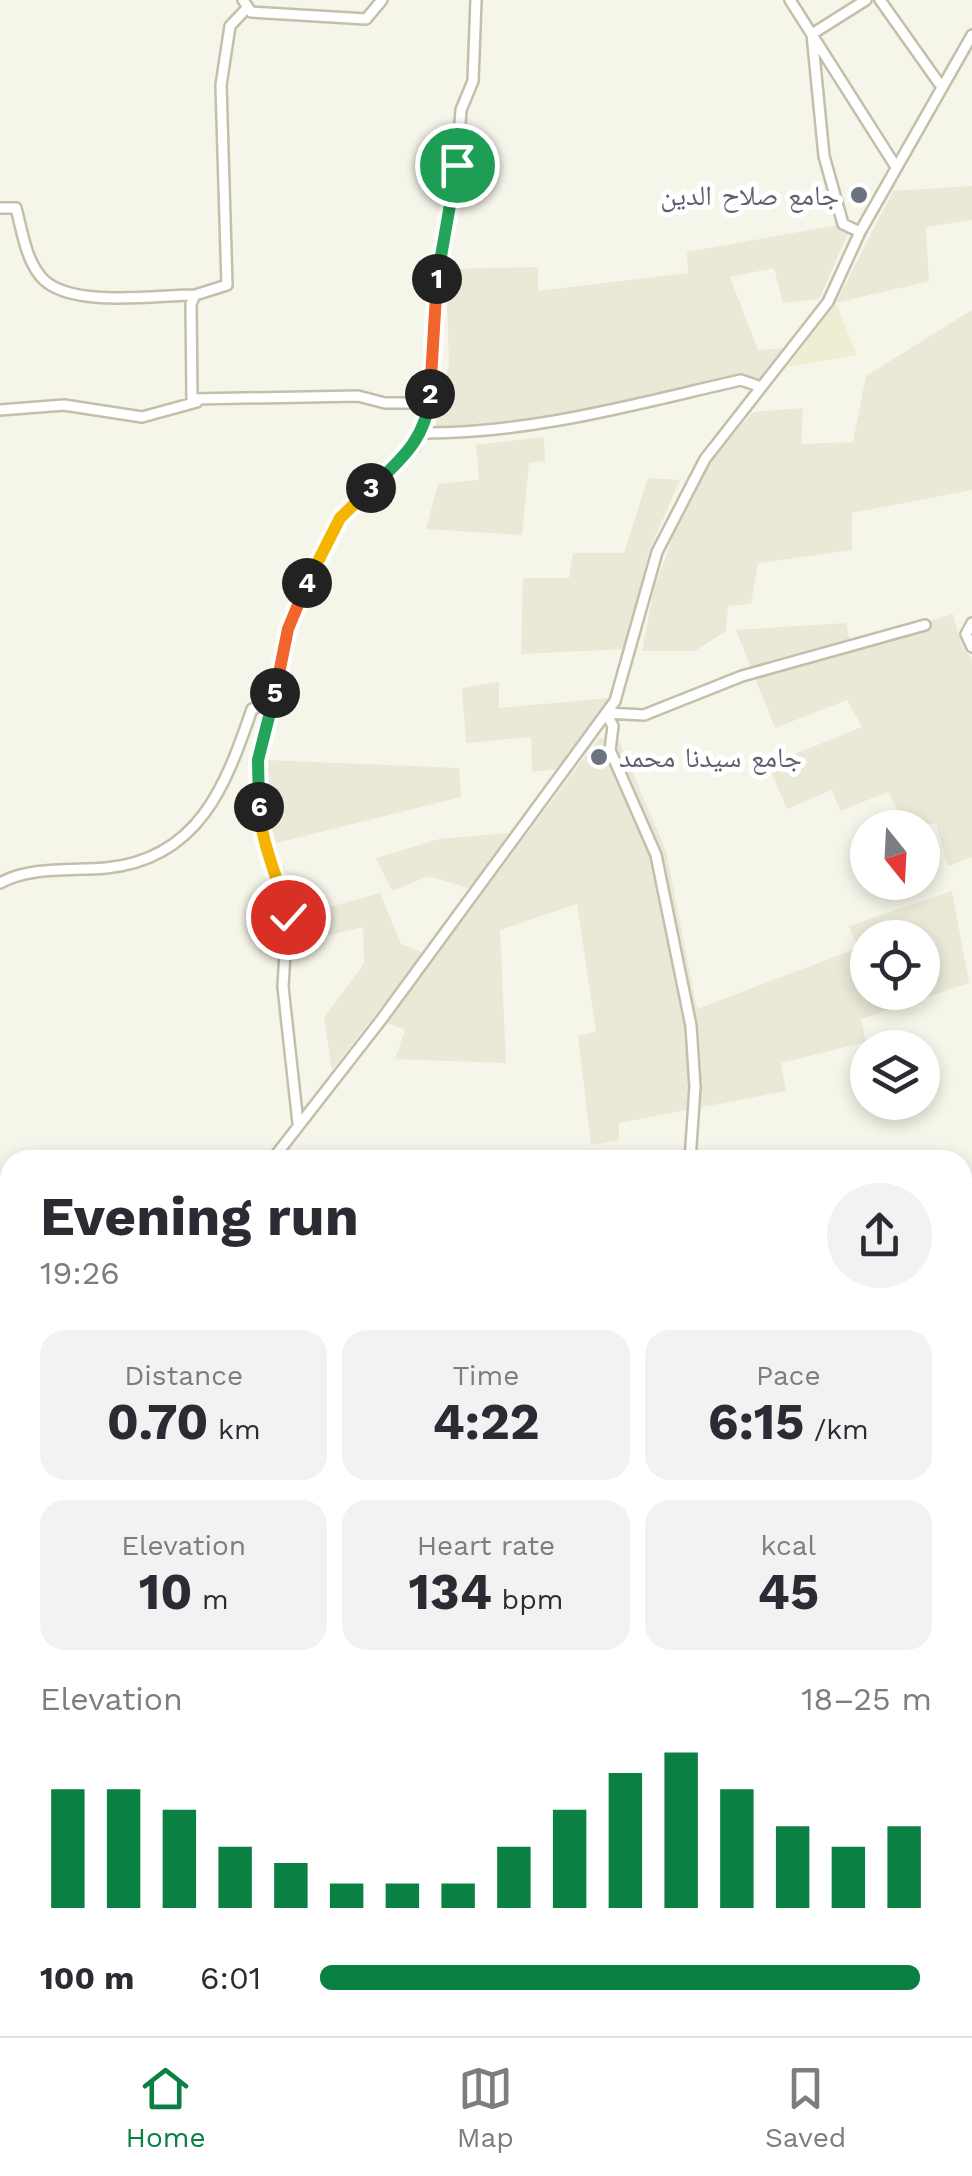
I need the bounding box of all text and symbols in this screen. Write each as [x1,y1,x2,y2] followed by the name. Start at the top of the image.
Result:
[415,123,500,208] pin
[430,138,485,193] icon: arrive
[660,179,839,213] place label: جامع صلاح الدين
[848,184,870,206] marker: جامع صلاح الدين
[412,254,462,304] pin: 1
[431,262,443,295] text: 1
[405,369,455,419] pin: 2
[422,377,438,410] text: 2
[346,463,396,513] pin: 3
[363,471,379,504] text: 3
[282,558,332,608] pin: 4
[298,566,316,599] text: 4
[250,668,300,718] pin: 5
[267,676,283,709] text: 5
[619,741,802,775] place label: جامع سيدنا محمد
[588,746,610,768] marker: جامع سيدنا محمد
[234,782,284,832] pin: 6
[250,790,268,823] text: 6
[850,810,940,900] north arrow
[850,810,940,1120] map controls
[246,875,331,960] pin
[261,890,316,945] icon: check
[850,920,940,1010] button: locate
[850,1030,940,1120] button: layers
[827,1183,932,1288] button: share
[40,1184,359,1248] text: Evening run
[40,1254,120,1292] text: 19:26
[124,1359,243,1392] text: Distance
[453,1359,519,1392] text: Time
[756,1359,821,1392] text: Pace
[107,1392,209,1451] text: 0.70
[432,1392,539,1451] text: 4:22
[708,1392,804,1451] text: 6:15
[209,1413,261,1446] text: km
[804,1413,869,1446] text: /km
[121,1529,246,1562] text: Elevation
[417,1529,555,1562] text: Heart rate
[761,1529,816,1562] text: kcal
[139,1562,192,1621] text: 10
[409,1562,492,1621] text: 134
[758,1562,819,1621] text: 45
[192,1583,229,1616] text: m
[492,1583,563,1616] text: bpm
[40,1680,183,1718] text: Elevation
[801,1680,932,1718] text: 18–25 m
[40,1959,134,1997] text: 100 m
[200,1959,261,1997] text: 6:01
[126,2061,206,2154] tab: Home
[457,2061,514,2154] tab: Map
[765,2061,846,2154] tab: Saved

